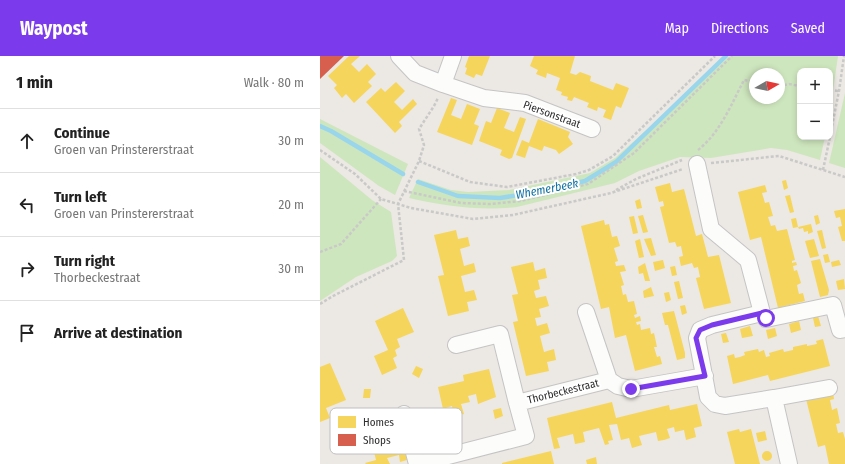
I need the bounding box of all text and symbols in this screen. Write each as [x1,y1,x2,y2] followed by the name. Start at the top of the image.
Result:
[20,17,88,40] text: Waypost
[665,20,689,37] text: Map
[711,20,769,37] text: Directions
[791,20,825,37] text: Saved
[749,68,785,104] north arrow
[797,68,833,140] map controls
[797,68,833,104] button: +
[16,72,53,93] text: 1 min
[244,75,304,90] text: Walk · 80 m
[521,98,583,131] street label: Piersonstraat
[797,104,833,140] button: −
[54,124,110,142] text: Continue
[16,130,38,152] icon: ahead
[278,133,304,148] text: 30 m
[54,142,194,157] text: Groen van Prinstererstraat
[515,176,580,202] water label: Whemerbeek
[54,188,107,206] text: Turn left
[16,194,38,216] icon: left
[278,197,304,212] text: 20 m
[54,206,194,221] text: Groen van Prinstererstraat
[54,252,115,270] text: Turn right
[16,258,38,280] icon: right
[278,261,304,276] text: 30 m
[54,270,140,285] text: Thorbeckestraat
[757,309,775,327] route start
[16,322,38,344] icon: arrive
[54,324,182,342] text: Arrive at destination
[526,376,601,407] street label: Thorbeckestraat
[622,380,640,398] route end
[330,408,462,454] legend
[363,416,394,429] text: Homes
[363,434,391,447] text: Shops

